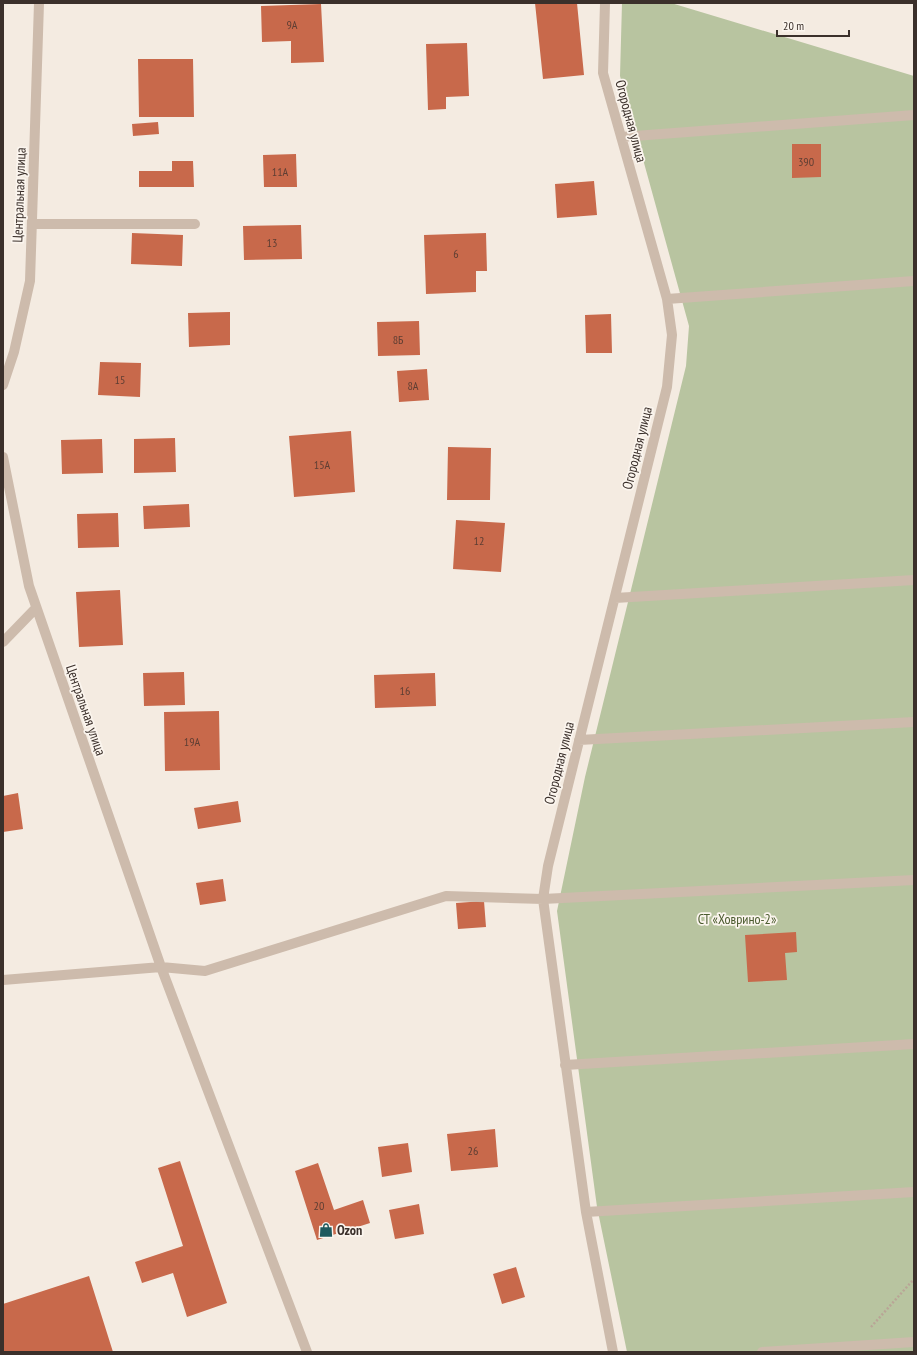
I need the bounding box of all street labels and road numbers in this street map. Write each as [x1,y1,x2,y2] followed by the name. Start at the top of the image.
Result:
[611,78,651,164] street label: Огородная улица
[8,147,30,243] street label: Центральная улица
[618,405,656,491] street label: Огородная улица
[62,662,110,758] street label: Центральная улица
[540,720,578,806] street label: Огородная улица

